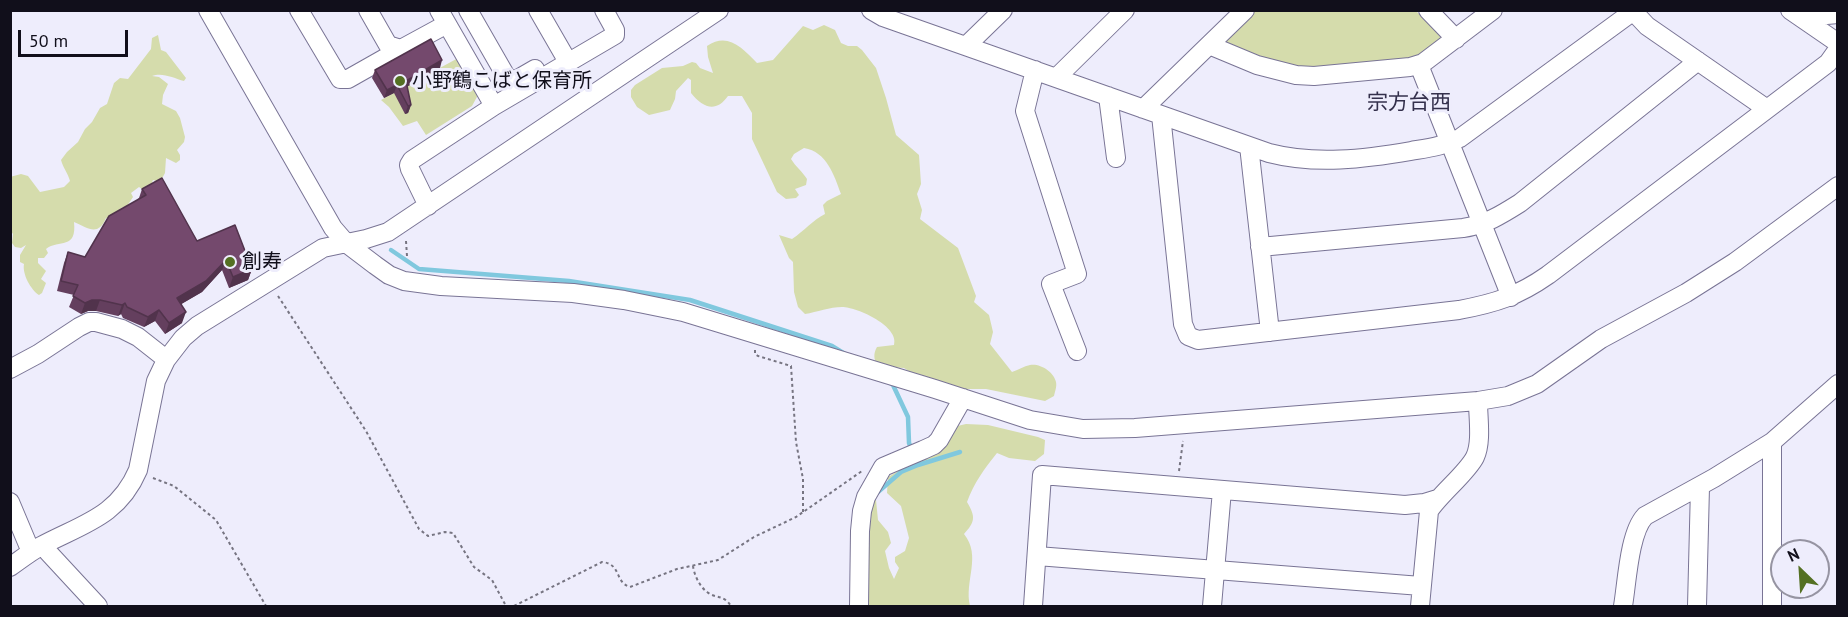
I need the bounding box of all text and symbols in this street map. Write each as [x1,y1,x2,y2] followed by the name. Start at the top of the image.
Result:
[21,18,130,56] scale bar
[29,29,68,52] text: 50 m
[412,69,592,93] place label: 小野鶴こばと保育所
[393,74,407,88] marker: 小野鶴こばと保育所
[1367,90,1451,116] district label: 宗方台西
[242,250,282,274] place label: 創寿
[223,255,237,269] marker: 創寿
[1770,539,1830,599] north arrow
[1784,543,1802,566] text: N

